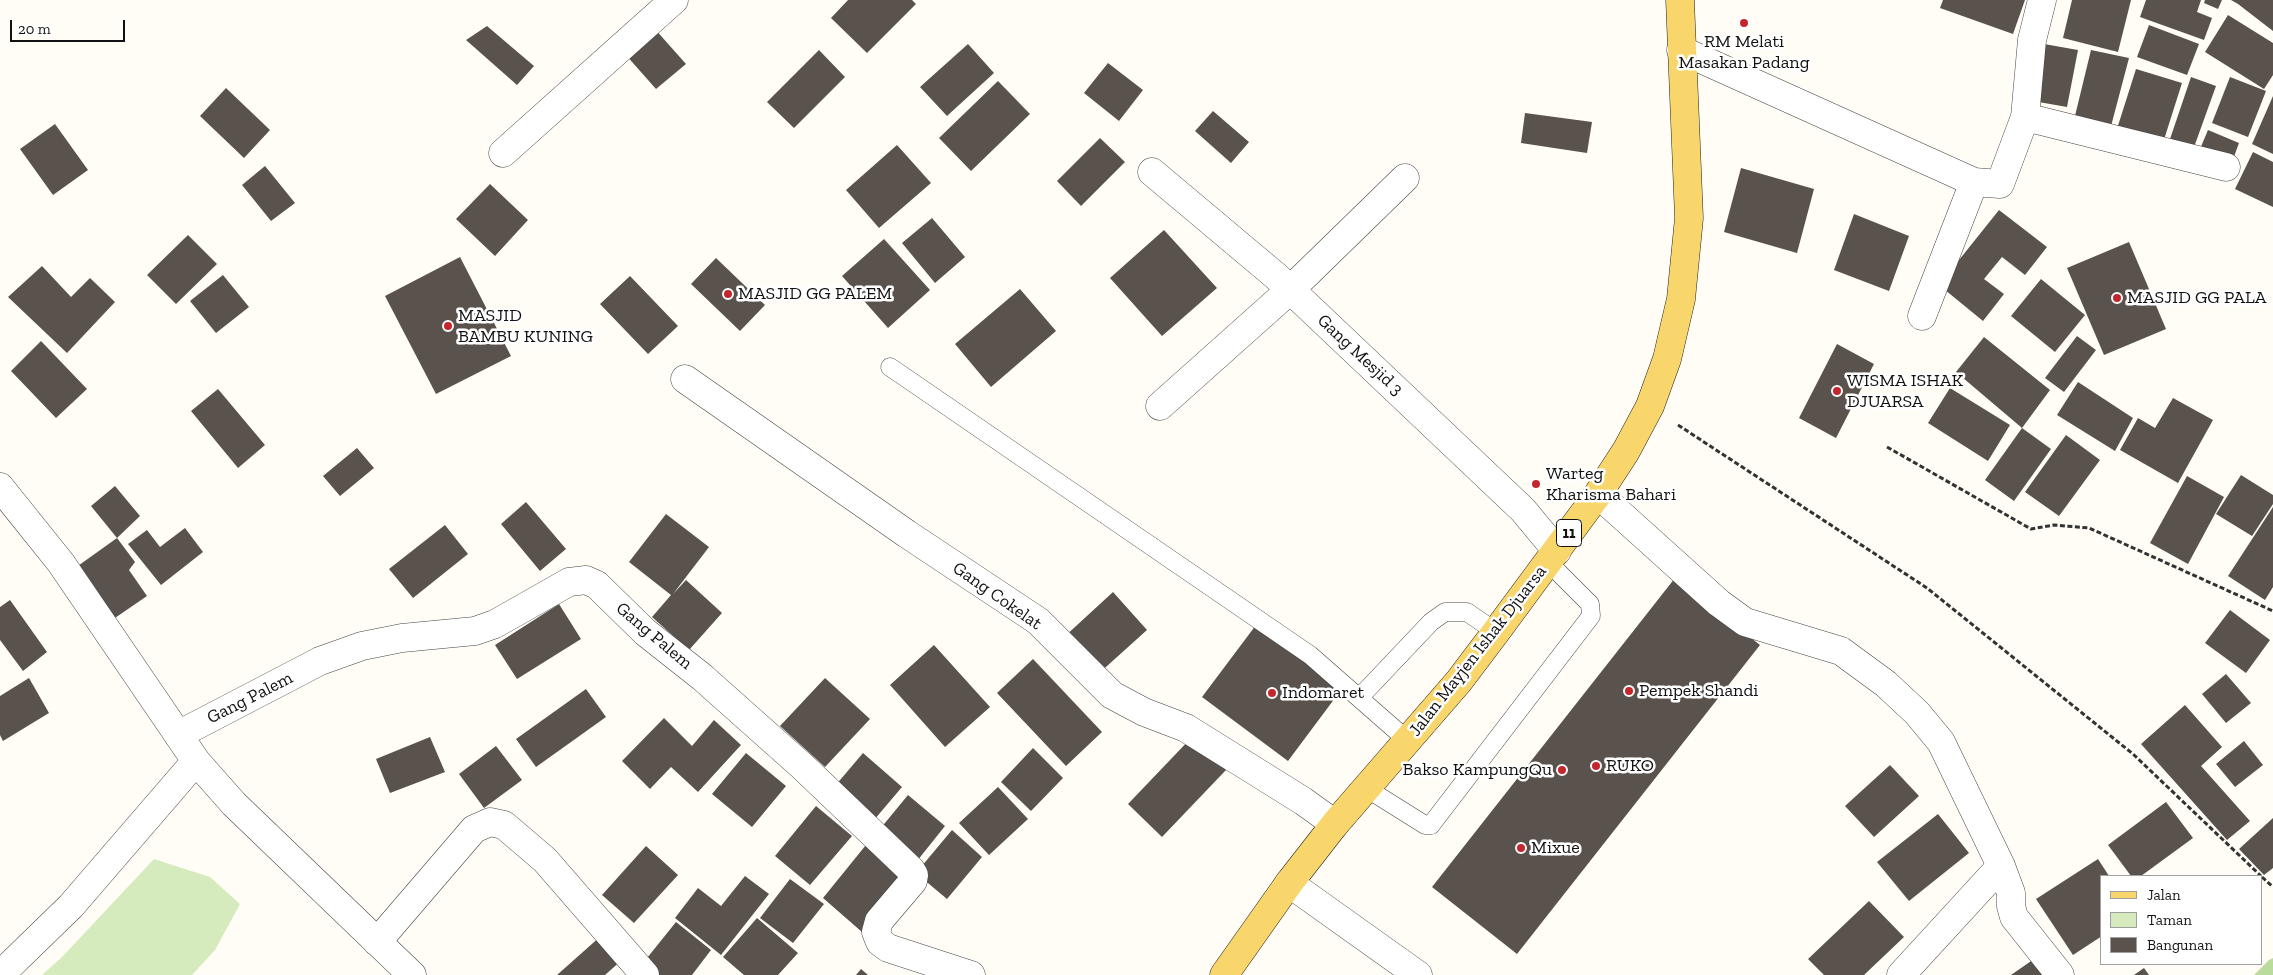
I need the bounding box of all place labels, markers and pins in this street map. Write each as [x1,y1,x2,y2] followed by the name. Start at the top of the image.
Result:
[1738,17,1750,29] marker: RM Melati Masakan Padang
[1678,31,1810,74] place label: RM Melati Masakan Padang
[738,283,892,305] place label: MASJID GG PALEM
[2127,287,2266,309] place label: MASJID GG PALA
[722,288,734,300] marker: MASJID GG PALEM
[2111,292,2123,304] marker: MASJID GG PALA
[458,305,593,348] place label: MASJID BAMBU KUNING
[442,320,454,332] marker: MASJID BAMBU KUNING
[1847,370,1963,412] place label: WISMA ISHAK DJUARSA
[1831,385,1843,397] marker: WISMA ISHAK DJUARSA
[1546,463,1676,506] place label: Warteg Kharisma Bahari
[1530,478,1542,490] marker: Warteg Kharisma Bahari
[1639,680,1758,702] place label: Pempek Shandi
[1282,682,1364,704] place label: Indomaret
[1623,685,1635,697] marker: Pempek Shandi
[1266,687,1278,699] marker: Indomaret
[1606,755,1654,777] place label: RUKO
[1403,759,1552,781] place label: Bakso KampungQu
[1590,760,1602,772] marker: RUKO
[1556,764,1568,776] marker: Bakso KampungQu
[1531,837,1580,859] place label: Mixue
[1515,842,1527,854] marker: Mixue

